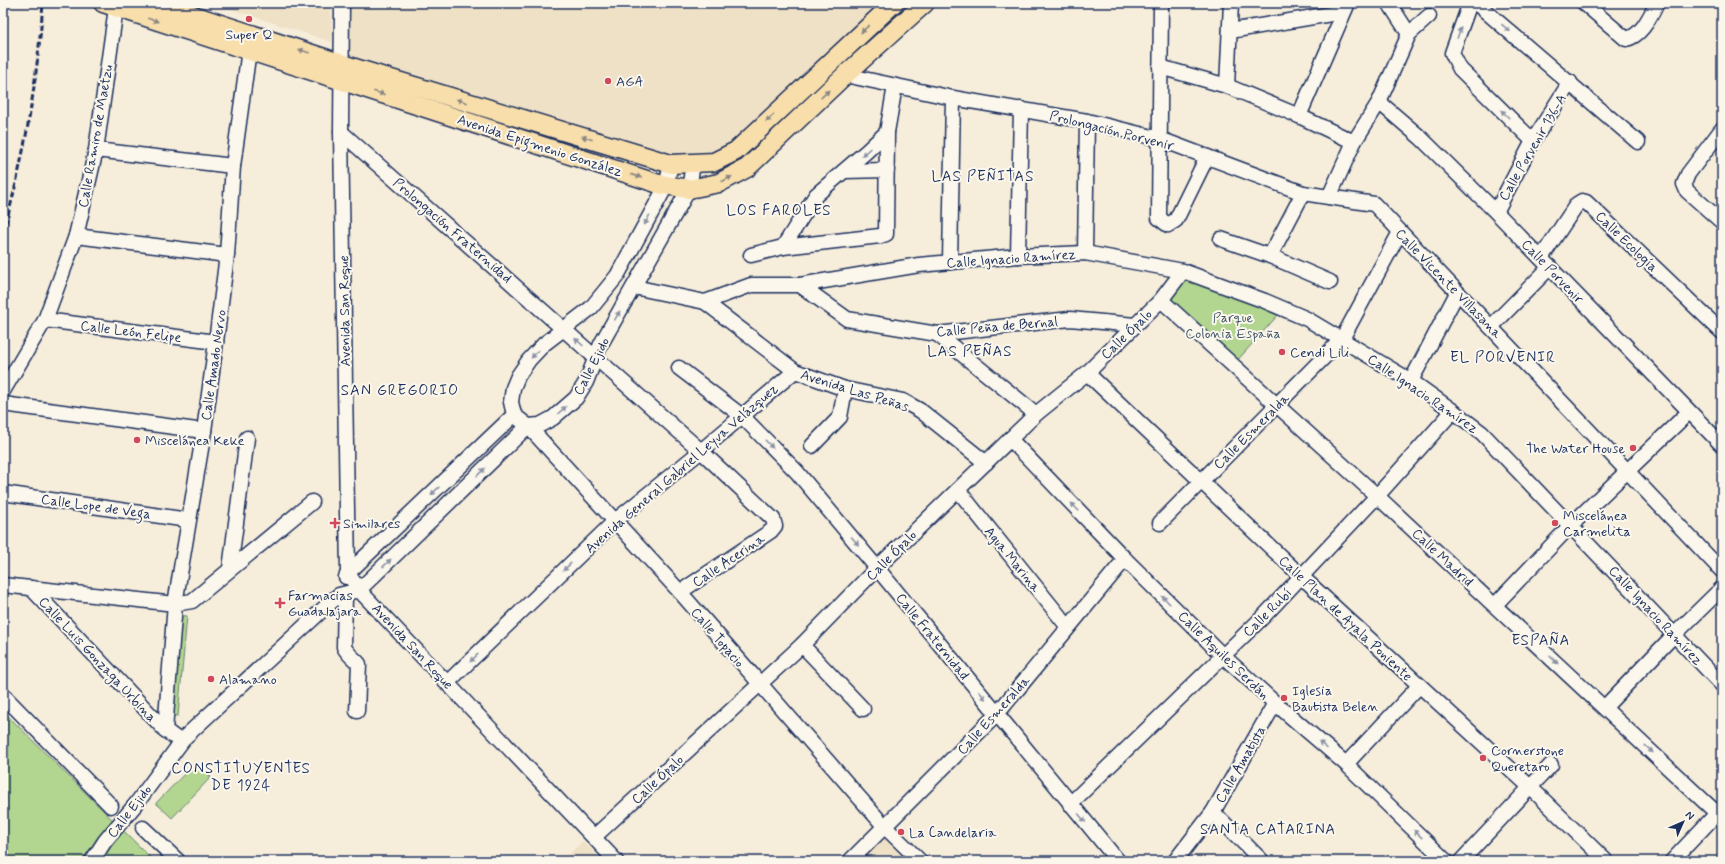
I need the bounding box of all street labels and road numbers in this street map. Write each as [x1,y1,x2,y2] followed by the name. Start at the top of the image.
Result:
[75,63,117,209] street label: Calle Ramiro de Maetzu
[1495,91,1571,204] street label: Calle Porvenir 136-A
[1047,107,1176,156] street label: Prolongación Porvenir
[454,111,625,183] street label: Avenida Epigmenio González
[388,174,516,288] street label: Prolongación Fraternidad
[1590,207,1661,277] street label: Calle Ecología
[1391,225,1506,343] street label: Calle Vicente Villasana
[1517,236,1588,308] street label: Calle Porvenir
[946,245,1077,273] street label: Calle Ignacio Ramírez
[335,255,355,367] street label: Avenida San Roque
[1097,306,1156,364] street label: Calle Ópalo
[197,309,231,422] street label: Calle Amado Nervo
[936,313,1059,341] street label: Calle Peña de Bernal
[79,317,183,347] street label: Calle León Felipe
[570,334,614,398] street label: Calle Ejido
[1364,350,1482,438] street label: Calle Ignacio Ramírez
[798,366,911,416] street label: Avenida Las Peñas
[581,380,782,558] street label: Avenida General Gabriel Leyva Velázquez
[1210,389,1294,474] street label: Calle Esmeralda
[40,490,152,526] street label: Calle Lope de Vega
[980,523,1045,597] street label: Agua Marina
[1408,525,1477,591] street label: Calle Madrid
[862,526,921,585] street label: Calle Ópalo
[689,530,769,592] street label: Calle Acerina
[1275,552,1416,685] street label: Calle Plan de Ayala Poniente
[1604,562,1706,670] street label: Calle Ignacio Ramírez
[1239,584,1296,641] street label: Calle Rubí
[892,589,973,684] street label: Calle Fraternidad
[34,593,160,727] street label: Calle Luis Gonzaga Urbina
[368,600,457,694] street label: Avenida San Roque
[686,604,748,671] street label: Calle Topacio
[1174,607,1273,704] street label: Calle Aquiles Serdán
[954,672,1034,759] street label: Calle Esmeralda
[1211,723,1270,806] street label: Calle Amatista
[628,751,688,808] street label: Calle Ópalo
[103,781,156,842] street label: Calle Ejido

